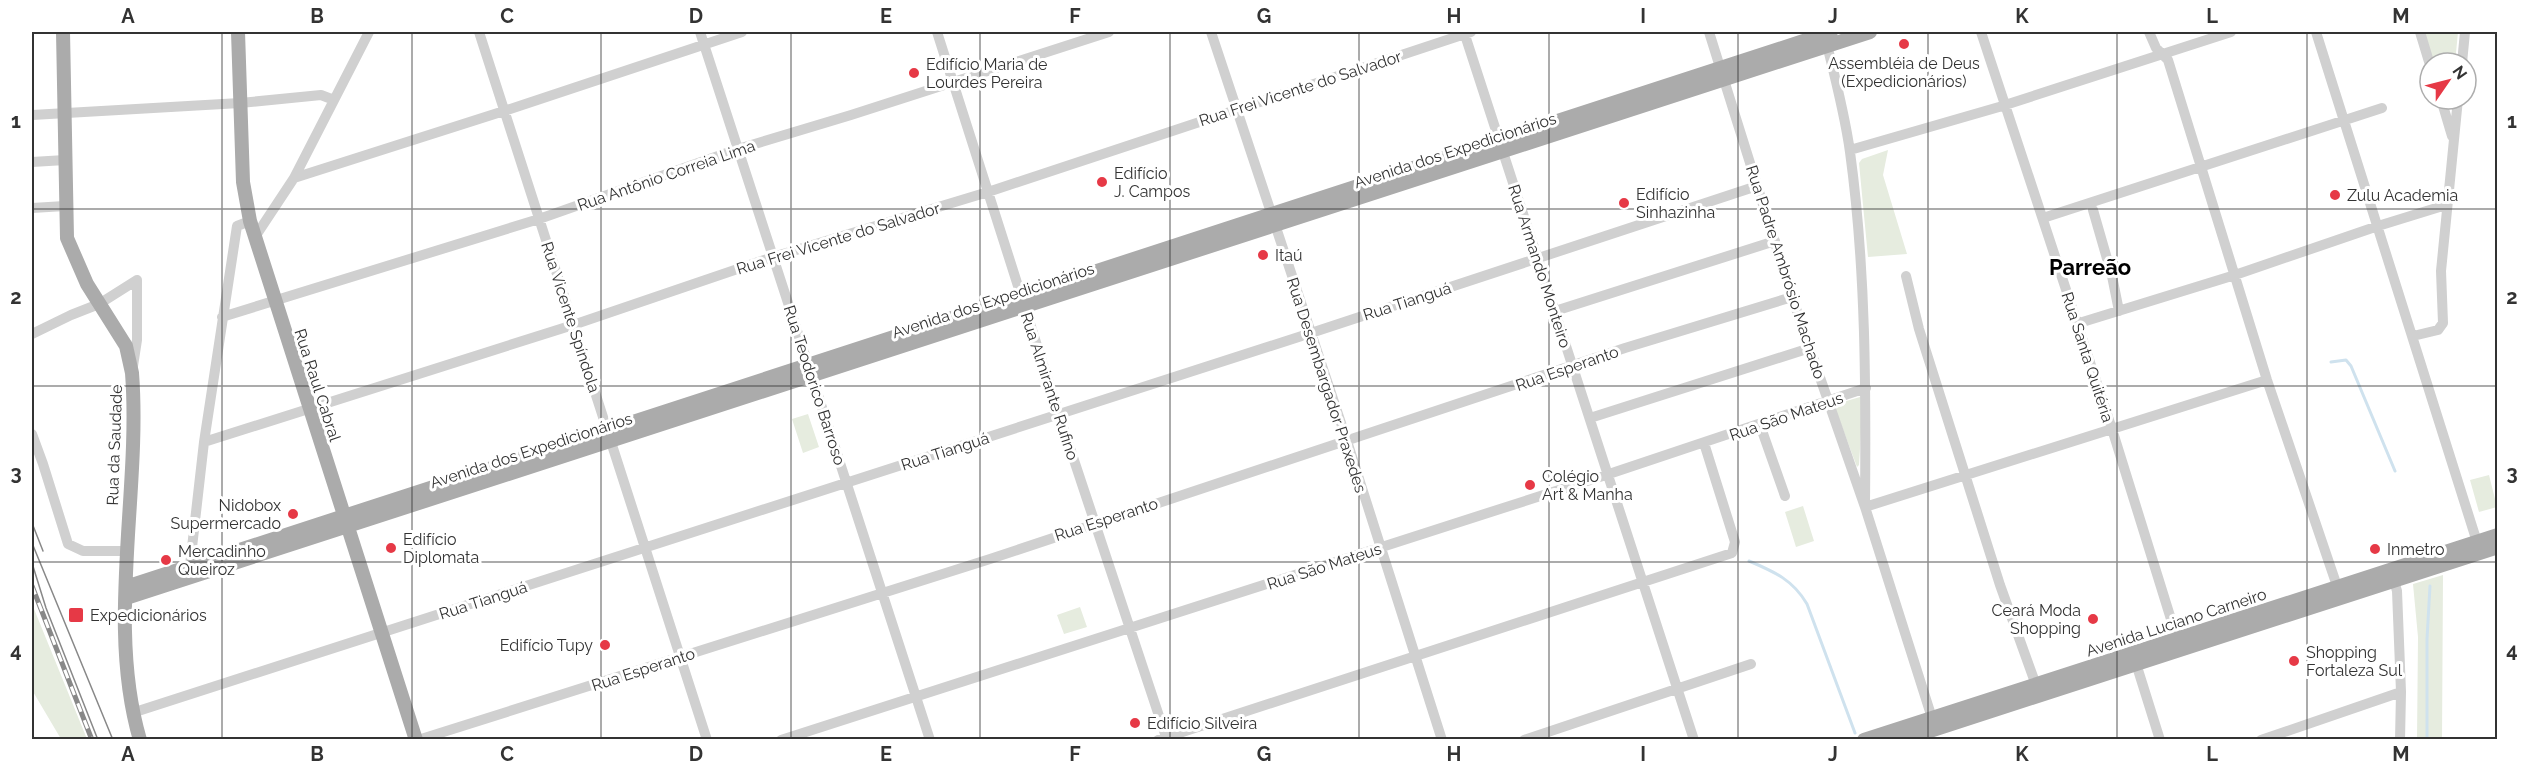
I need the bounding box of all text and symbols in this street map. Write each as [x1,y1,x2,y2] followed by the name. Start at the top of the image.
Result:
[121,4,135,28] text: A
[310,4,324,28] text: B
[500,4,514,28] text: C
[689,4,703,28] text: D
[880,4,892,28] text: E
[1069,4,1081,28] text: F
[1257,4,1271,28] text: G
[1447,4,1461,28] text: H
[1640,4,1646,28] text: I
[1828,4,1838,28] text: J
[2015,4,2029,28] text: K
[2206,4,2218,28] text: L
[2392,4,2410,28] text: M
[1897,37,1911,51] marker: Assembléia de Deus (Expedicionários)
[1197,47,1404,130] street label: Rua Frei Vicente do Salvador
[2418,51,2478,111] north arrow
[1828,54,1980,91] place label: Assembléia de Deus (Expedicionários)
[926,55,1048,92] place label: Edifício Maria de Lourdes Pereira
[2449,62,2471,83] text: N
[907,66,921,80] marker: Edifício Maria de Lourdes Pereira
[11,109,21,133] text: 1
[1352,109,1559,192] street label: Avenida dos Expedicionários
[2507,109,2517,133] text: 1
[575,136,758,215] street label: Rua Antônio Correia Lima
[1742,163,1829,381] street label: Rua Padre Ambrósio Machado
[1114,164,1190,201] place label: Edifício J. Campos
[1095,175,1109,189] marker: Edifício J. Campos
[1504,182,1575,350] street label: Rua Armando Monteiro
[1636,185,1715,222] place label: Edifício Sinhazinha
[2347,186,2458,205] place label: Zulu Academia
[2328,188,2342,202] marker: Zulu Academia
[1617,196,1631,210] marker: Edifício Sinhazinha
[734,198,943,279] street label: Rua Frei Vicente do Salvador
[537,239,604,395] street label: Rua Vicente Spíndola
[1275,246,1302,265] place label: Itaú
[1256,248,1270,262] marker: Itaú
[2049,254,2131,280] district label: Parreão
[890,259,1097,342] street label: Avenida dos Expedicionários
[1283,275,1370,495] street label: Rua Desembargador Praxedes
[1361,278,1454,325] street label: Rua Tianguá
[10,285,22,309] text: 2
[2506,285,2518,309] text: 2
[2057,290,2118,425] street label: Rua Santa Quitéria
[780,303,849,468] street label: Rua Teodorico Barroso
[1017,310,1082,463] street label: Rua Almirante Rufino
[290,326,345,445] street label: Rua Raul Cabral
[1513,342,1621,395] street label: Rua Esperanto
[103,384,126,506] street label: Rua da Saudade
[1727,388,1846,445] street label: Rua São Mateus
[428,409,635,492] street label: Avenida dos Expedicionários
[899,428,992,475] street label: Rua Tianguá
[10,461,22,485] text: 3
[2506,461,2518,485] text: 3
[1542,467,1633,504] place label: Colégio Art & Manha
[1523,478,1537,492] marker: Colégio Art & Manha
[1052,494,1160,545] street label: Rua Esperanto
[170,496,281,533] place label: Nidobox Supermercado
[286,507,300,521] marker: Nidobox Supermercado
[403,530,479,567] place label: Edifício Diplomata
[1265,539,1384,594] street label: Rua São Mateus
[2387,540,2445,559] place label: Inmetro
[384,541,398,555] marker: Edifício Diplomata
[178,542,266,579] place label: Mercadinho Queiroz
[2368,542,2382,556] marker: Inmetro
[159,553,173,567] marker: Mercadinho Queiroz
[437,577,530,624] street label: Rua Tianguá
[2084,584,2269,661] street label: Avenida Luciano Carneiro
[1991,601,2081,638] place label: Ceará Moda Shopping
[67,606,85,624] marker: Expedicionários
[90,606,207,625] place label: Expedicionários
[2086,612,2100,626] marker: Ceará Moda Shopping
[500,636,593,655] place label: Edifício Tupy
[10,638,22,662] text: 4
[598,638,612,652] marker: Edifício Tupy
[2506,638,2518,662] text: 4
[2306,643,2403,680] place label: Shopping Fortaleza Sul
[589,644,697,695] street label: Rua Esperanto
[2287,654,2301,668] marker: Shopping Fortaleza Sul
[1147,714,1257,733] place label: Edifício Silveira
[1128,716,1142,730] marker: Edifício Silveira
[121,742,135,766] text: A
[310,742,324,766] text: B
[500,742,514,766] text: C
[689,742,703,766] text: D
[880,742,892,766] text: E
[1069,742,1081,766] text: F
[1257,742,1271,766] text: G
[1447,742,1461,766] text: H
[1640,742,1646,766] text: I
[1828,742,1838,766] text: J
[2015,742,2029,766] text: K
[2206,742,2218,766] text: L
[2392,742,2410,766] text: M

